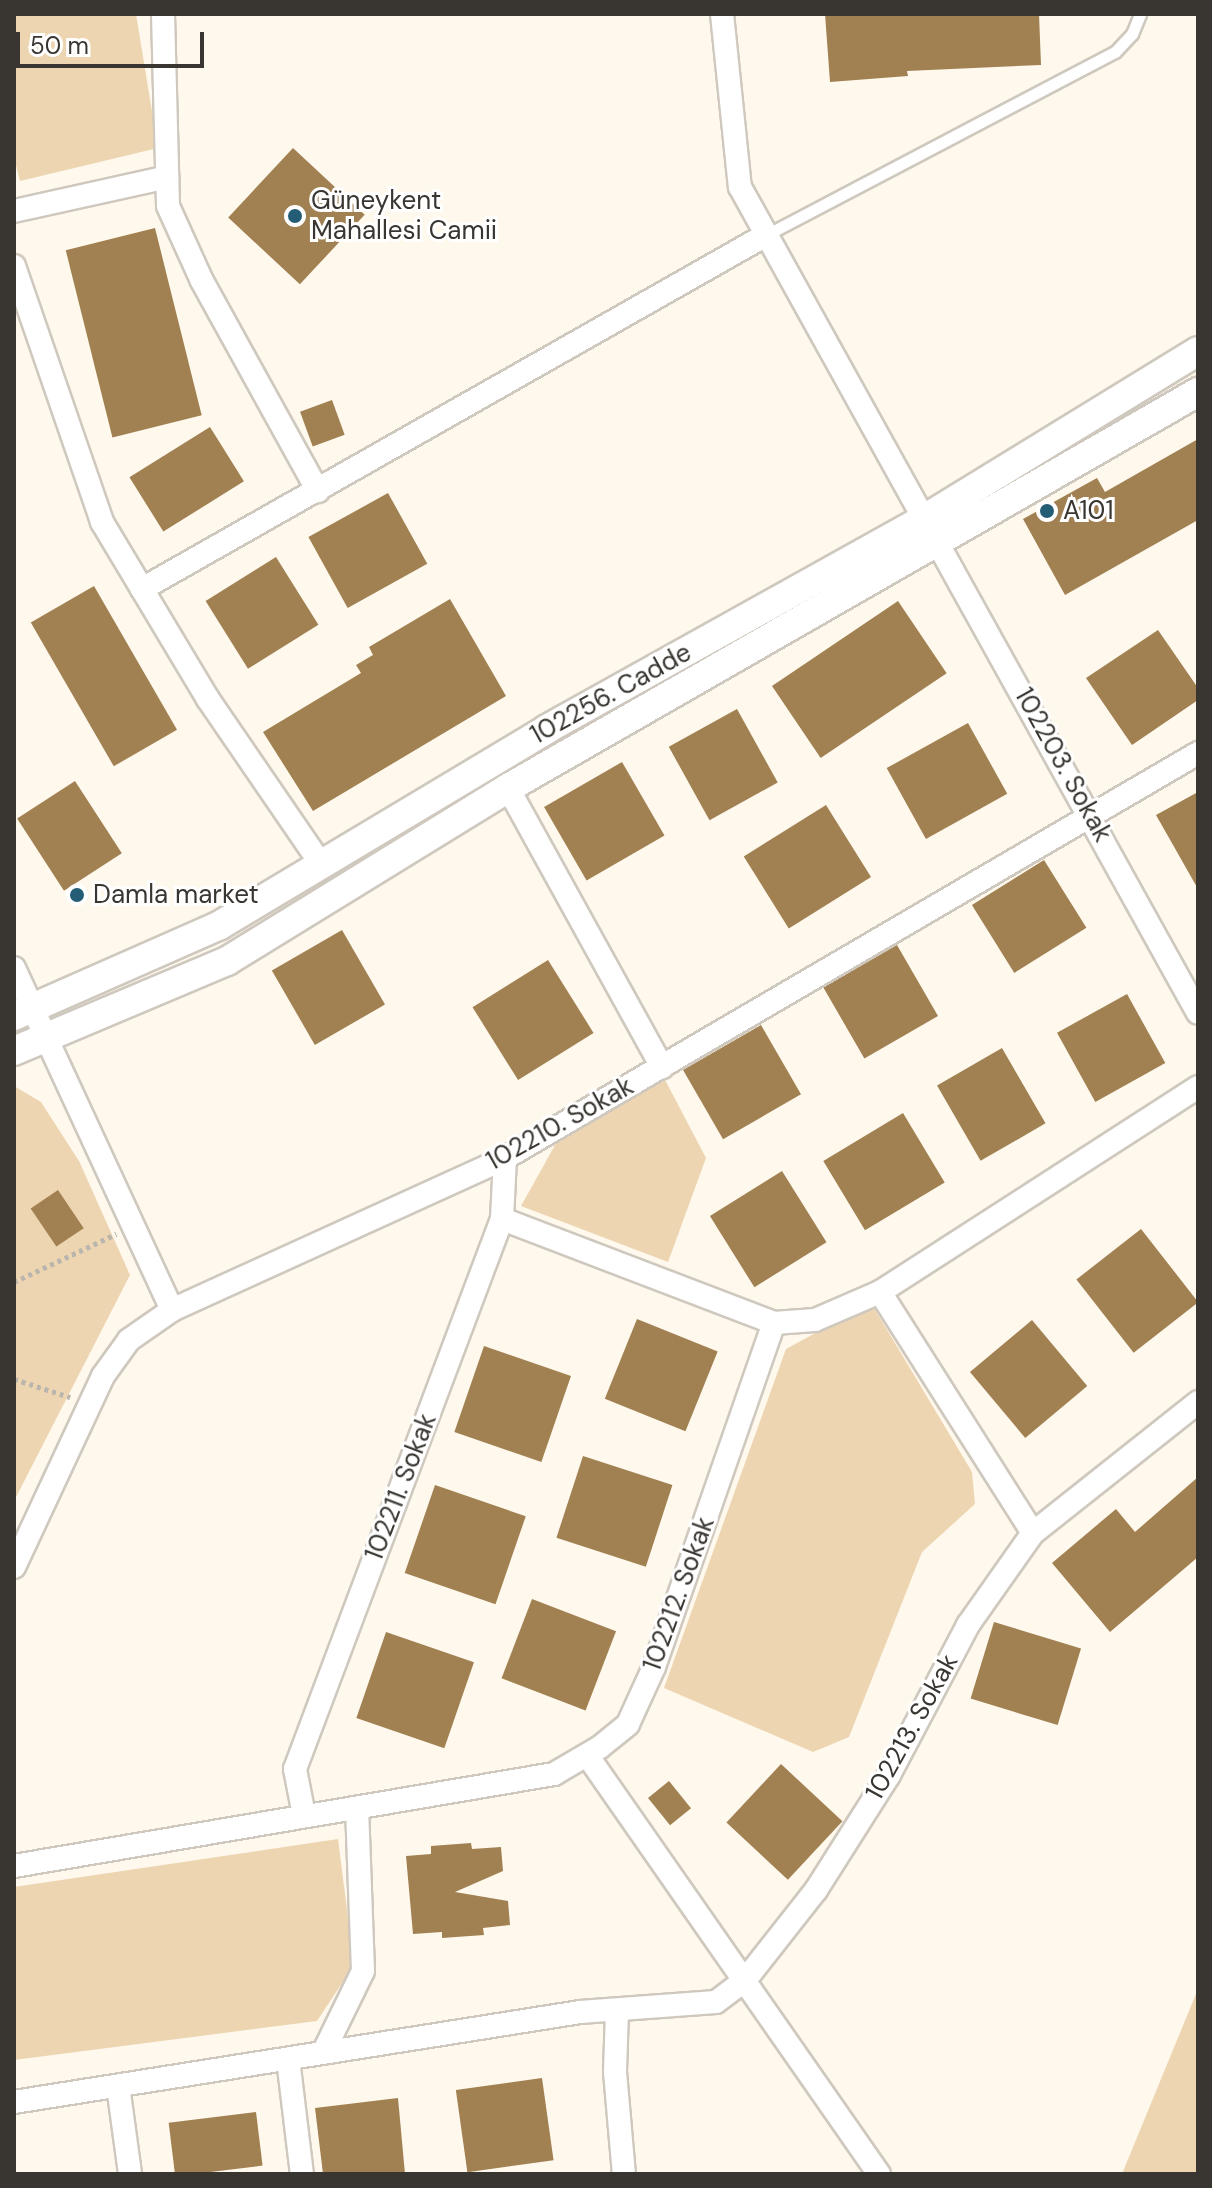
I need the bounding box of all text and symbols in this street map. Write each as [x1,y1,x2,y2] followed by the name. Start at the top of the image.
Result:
[20,16,208,66] scale bar
[30,30,89,61] text: 50 m
[311,185,497,246] place label: Güneykent Mahallesi Camii
[286,207,304,225] marker: Güneykent Mahallesi Camii
[1063,495,1113,527] place label: A101
[1038,502,1056,520] marker: A101
[525,637,697,751] street label: 102256. Cadde
[1008,683,1118,847] street label: 102203. Sokak
[93,879,259,911] place label: Damla market
[68,886,86,904] marker: Damla market
[481,1071,639,1177] street label: 102210. Sokak
[359,1409,443,1565] street label: 102211. Sokak
[637,1513,721,1675] street label: 102212. Sokak
[859,1649,965,1805] street label: 102213. Sokak

